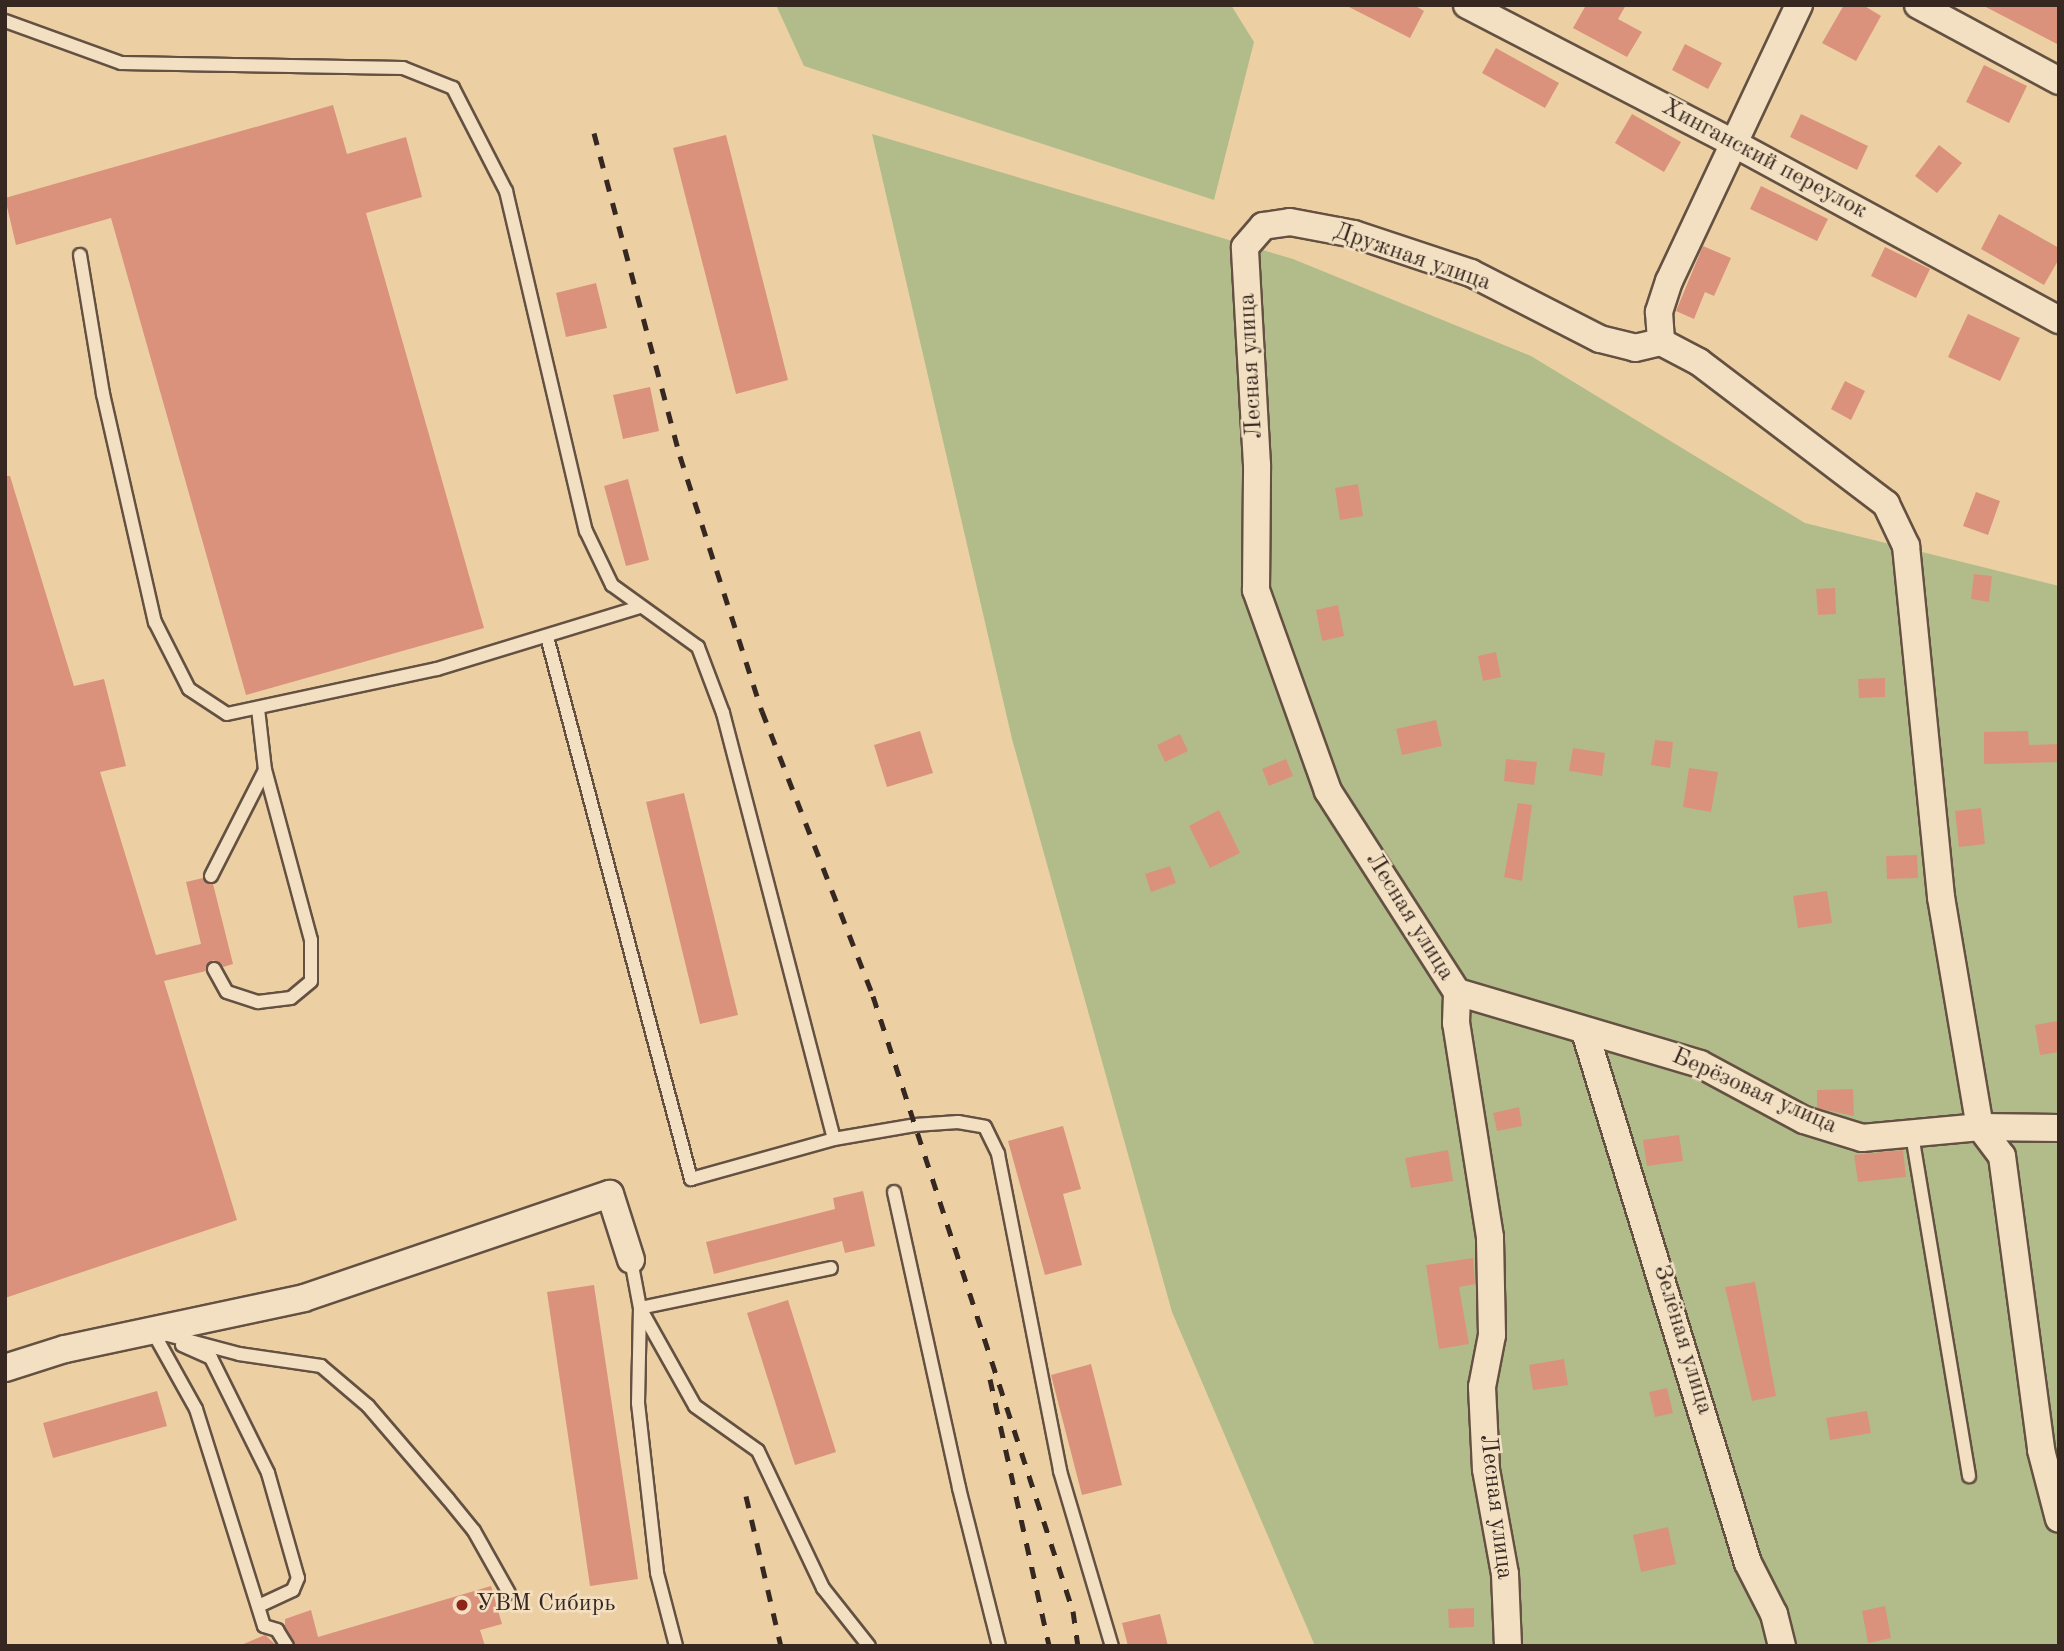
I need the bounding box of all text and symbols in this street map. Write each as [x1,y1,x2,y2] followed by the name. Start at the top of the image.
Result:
[1656,94,1872,226] street label: Хинганский переулок
[1330,218,1494,298] street label: Дружная улица
[1234,292,1270,440] street label: Лесная улица
[1358,848,1460,986] street label: Лесная улица
[1667,1043,1841,1141] street label: Берёзовая улица
[1646,1262,1718,1418] street label: Зелёная улица
[1472,1433,1518,1581] street label: Лесная улица
[476,1591,615,1619] place label: УВМ Сибирь
[454,1597,470,1613] marker: УВМ Сибирь

